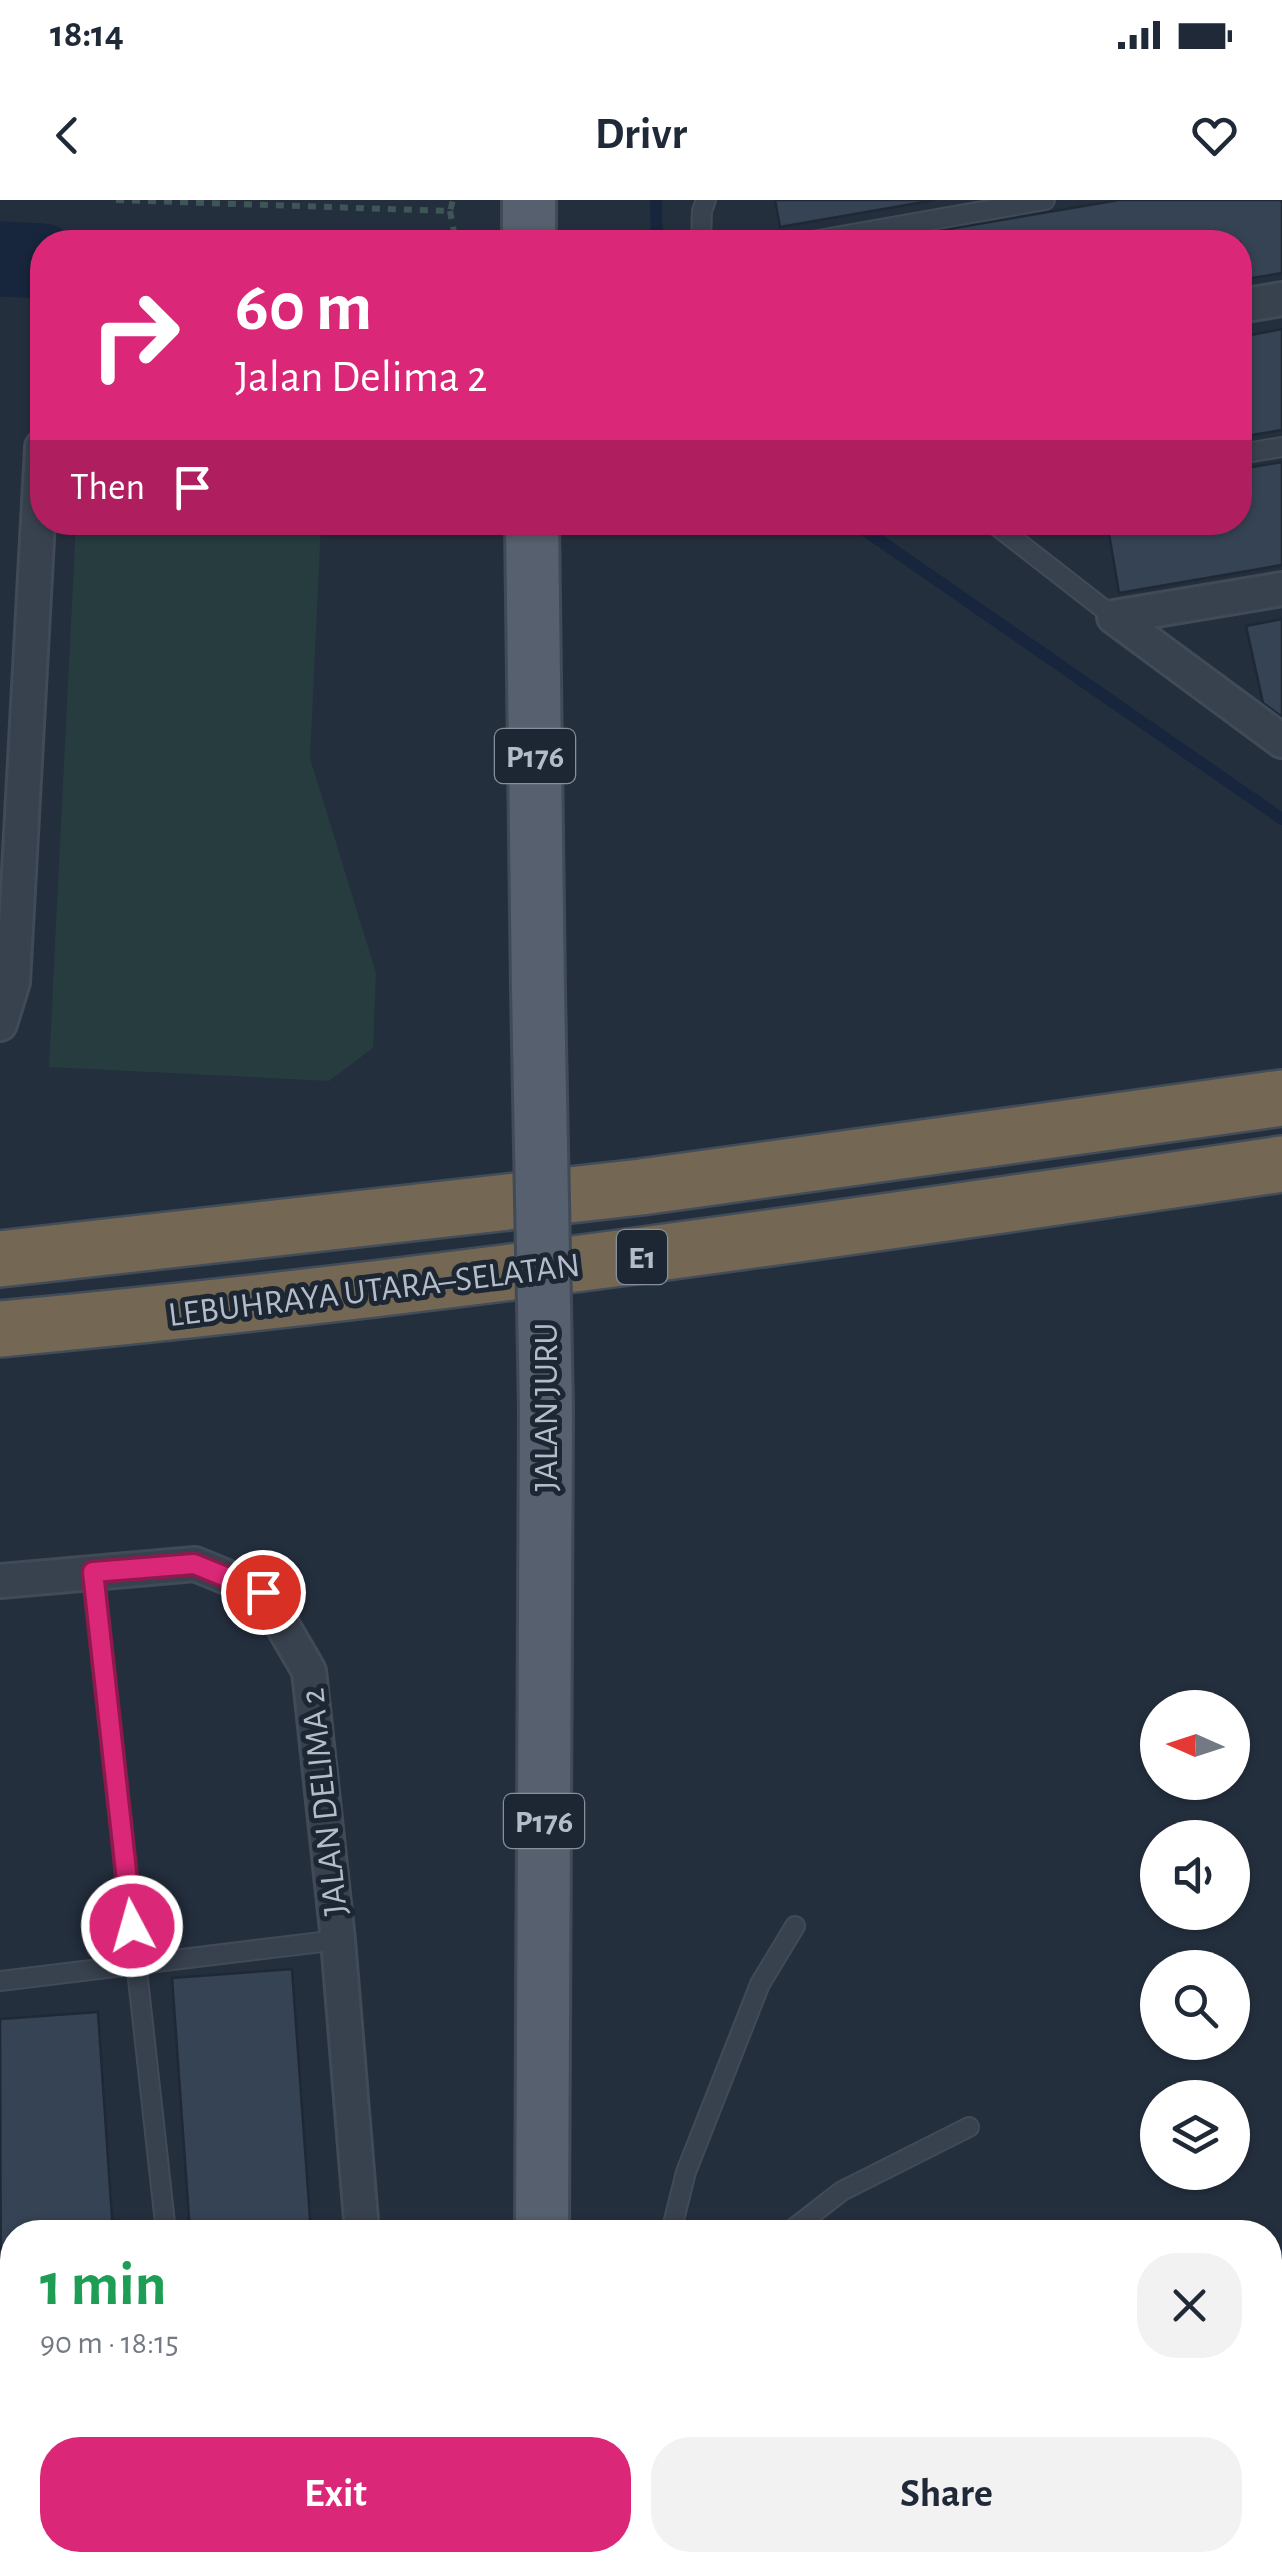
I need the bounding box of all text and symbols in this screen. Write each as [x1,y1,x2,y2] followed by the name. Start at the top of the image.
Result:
[50,16,124,54] text: 18:14
[40,108,95,163] icon: back
[1187,108,1242,163] icon: heart
[595,112,687,157] text: Drivr
[70,270,200,400] icon: right
[235,273,372,343] text: 60 m
[235,355,487,400] text: Jalan Delima 2
[165,460,220,515] icon: arrive
[70,469,145,507] text: Then
[495,729,575,783] road number: P176
[617,1230,667,1284] road number: E1
[166,1248,582,1333] street label: LEBUHRAYA UTARA–SELATAN
[529,1323,564,1491] street label: JALAN JURU
[221,1550,306,1635] pin
[236,1565,291,1620] icon: arrive
[295,1686,354,1917] street label: JALAN DELIMA 2
[1140,1690,1250,1800] north arrow
[1140,1690,1250,2190] map controls
[504,1794,584,1848] road number: P176
[1140,1820,1250,1930] button: sound
[80,1874,184,1978] position arrow
[1140,1950,1250,2060] button: search
[1140,2080,1250,2190] button: layers
[1137,2253,1242,2358] button: close
[40,2256,166,2316] text: 1 min
[40,2327,179,2359] text: 90 m · 18:15
[40,2437,631,2552] button: Exit
[651,2437,1242,2552] button: Share

